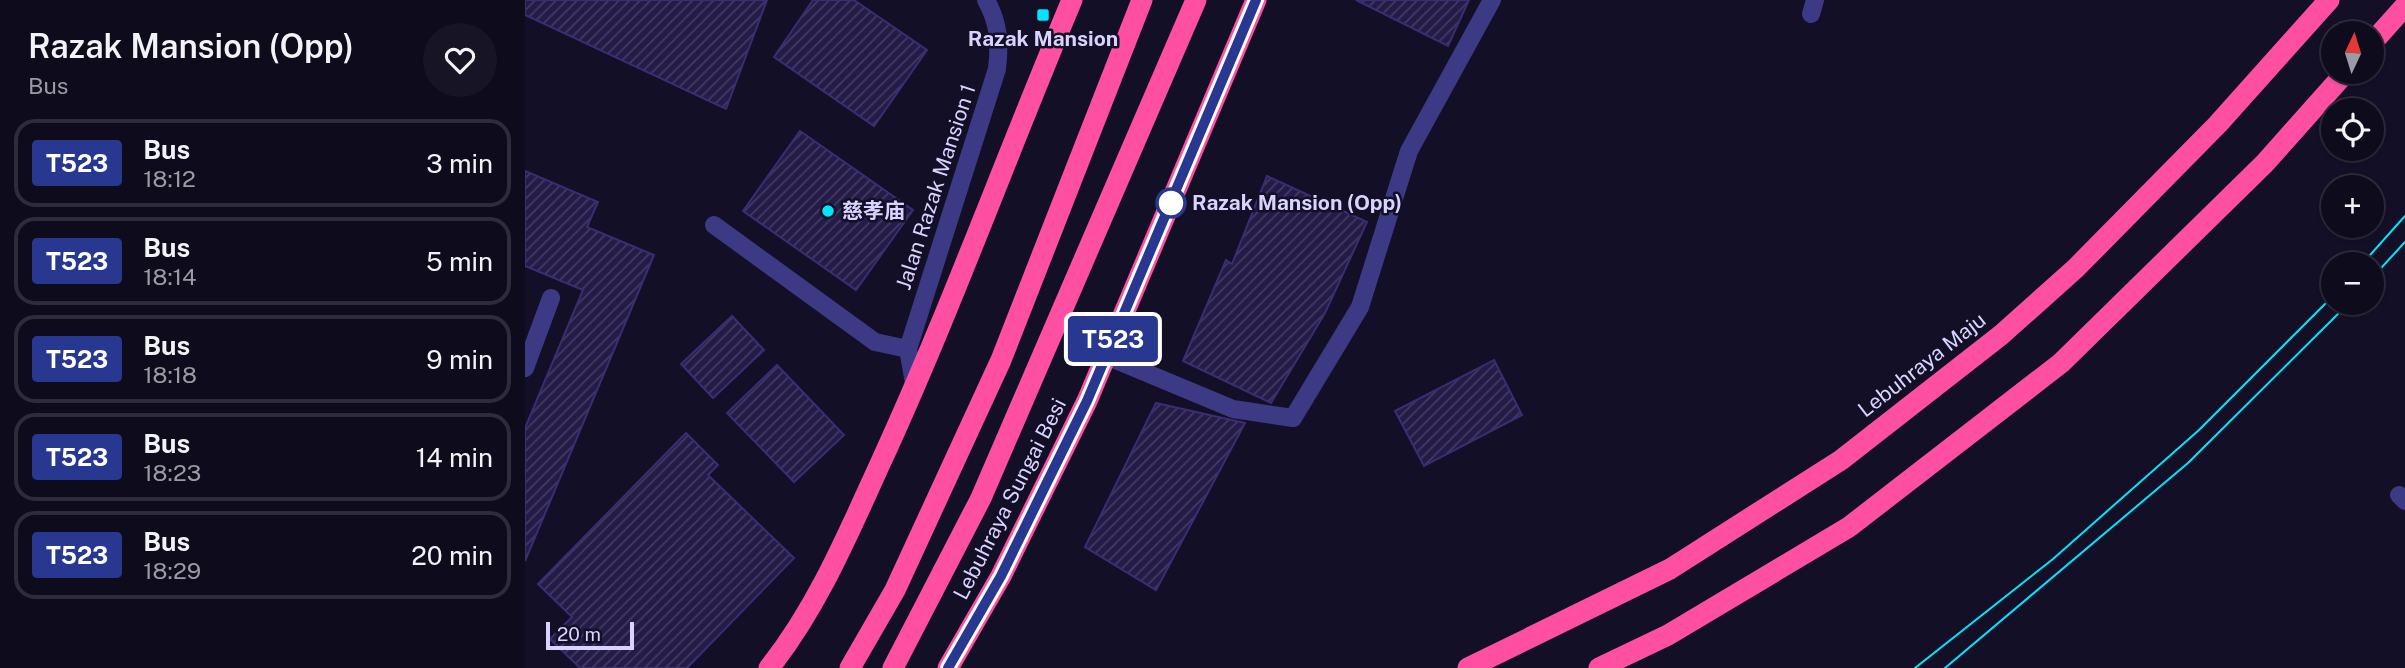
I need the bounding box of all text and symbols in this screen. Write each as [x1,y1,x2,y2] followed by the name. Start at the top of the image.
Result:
[1035,7,1051,23] marker: Razak Mansion
[2321,21,2383,84] north arrow
[2321,21,2384,315] map controls
[423,23,497,97] button: heart
[968,26,1118,51] place label: Razak Mansion
[28,27,354,65] text: Razak Mansion (Opp)
[28,72,68,99] text: Bus
[890,81,981,293] street label: Jalan Razak Mansion 1
[2321,98,2384,161] button: locate
[143,134,190,165] text: Bus
[426,148,493,179] text: 3 min
[46,149,108,177] text: T523
[143,165,196,192] text: 18:12
[2321,175,2384,238] button: +
[1156,188,1186,218] marker: Razak Mansion (Opp)
[1192,190,1402,215] place label: Razak Mansion (Opp)
[842,198,905,223] place label: 慈孝庙
[820,203,836,219] marker: 慈孝庙
[143,232,190,263] text: Bus
[426,246,493,277] text: 5 min
[46,247,108,275] text: T523
[2321,252,2384,315] button: −
[143,263,196,290] text: 18:14
[1853,307,1991,422] street label: Lebuhraya Maju
[1064,316,1162,362] line badge: T523
[1082,325,1144,353] text: T523
[143,330,190,361] text: Bus
[426,344,493,375] text: 9 min
[46,345,108,373] text: T523
[143,361,197,388] text: 18:18
[948,394,1071,603] street label: Lebuhraya Sungai Besi
[143,428,190,459] text: Bus
[416,442,493,473] text: 14 min
[46,443,108,471] text: T523
[143,459,201,486] text: 18:23
[143,526,190,557] text: Bus
[411,540,493,571] text: 20 min
[46,541,108,569] text: T523
[143,557,201,584] text: 18:29
[546,619,633,651] scale bar
[557,623,601,645] text: 20 m

